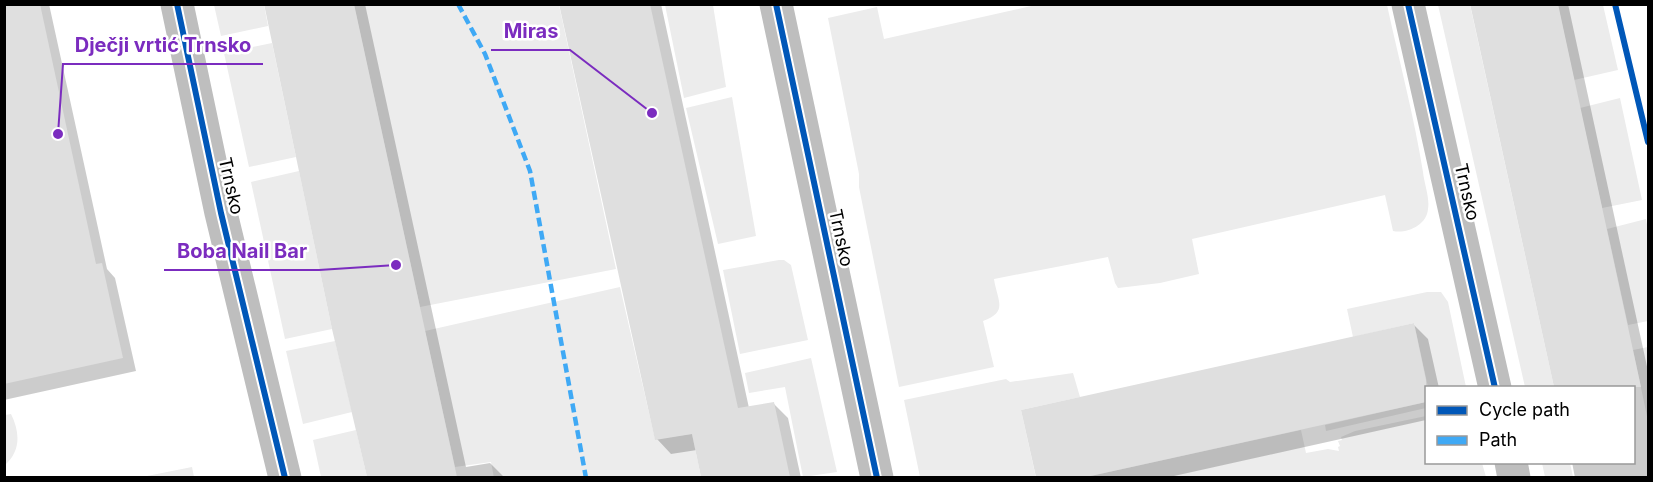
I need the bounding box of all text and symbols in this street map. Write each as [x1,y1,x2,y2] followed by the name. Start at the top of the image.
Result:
[491,12,570,50] callout: Miras
[504,19,558,43] text: Miras
[63,26,263,64] callout: Dječji vrtić Trnsko
[75,33,251,57] text: Dječji vrtić Trnsko
[215,155,248,217] street label: Trnsko
[1451,161,1484,223] street label: Trnsko
[825,207,858,268] street label: Trnsko
[164,232,319,270] callout: Boba Nail Bar
[177,239,307,263] text: Boba Nail Bar
[1425,386,1635,464] legend
[1479,399,1570,420] text: Cycle path
[1479,429,1517,450] text: Path

